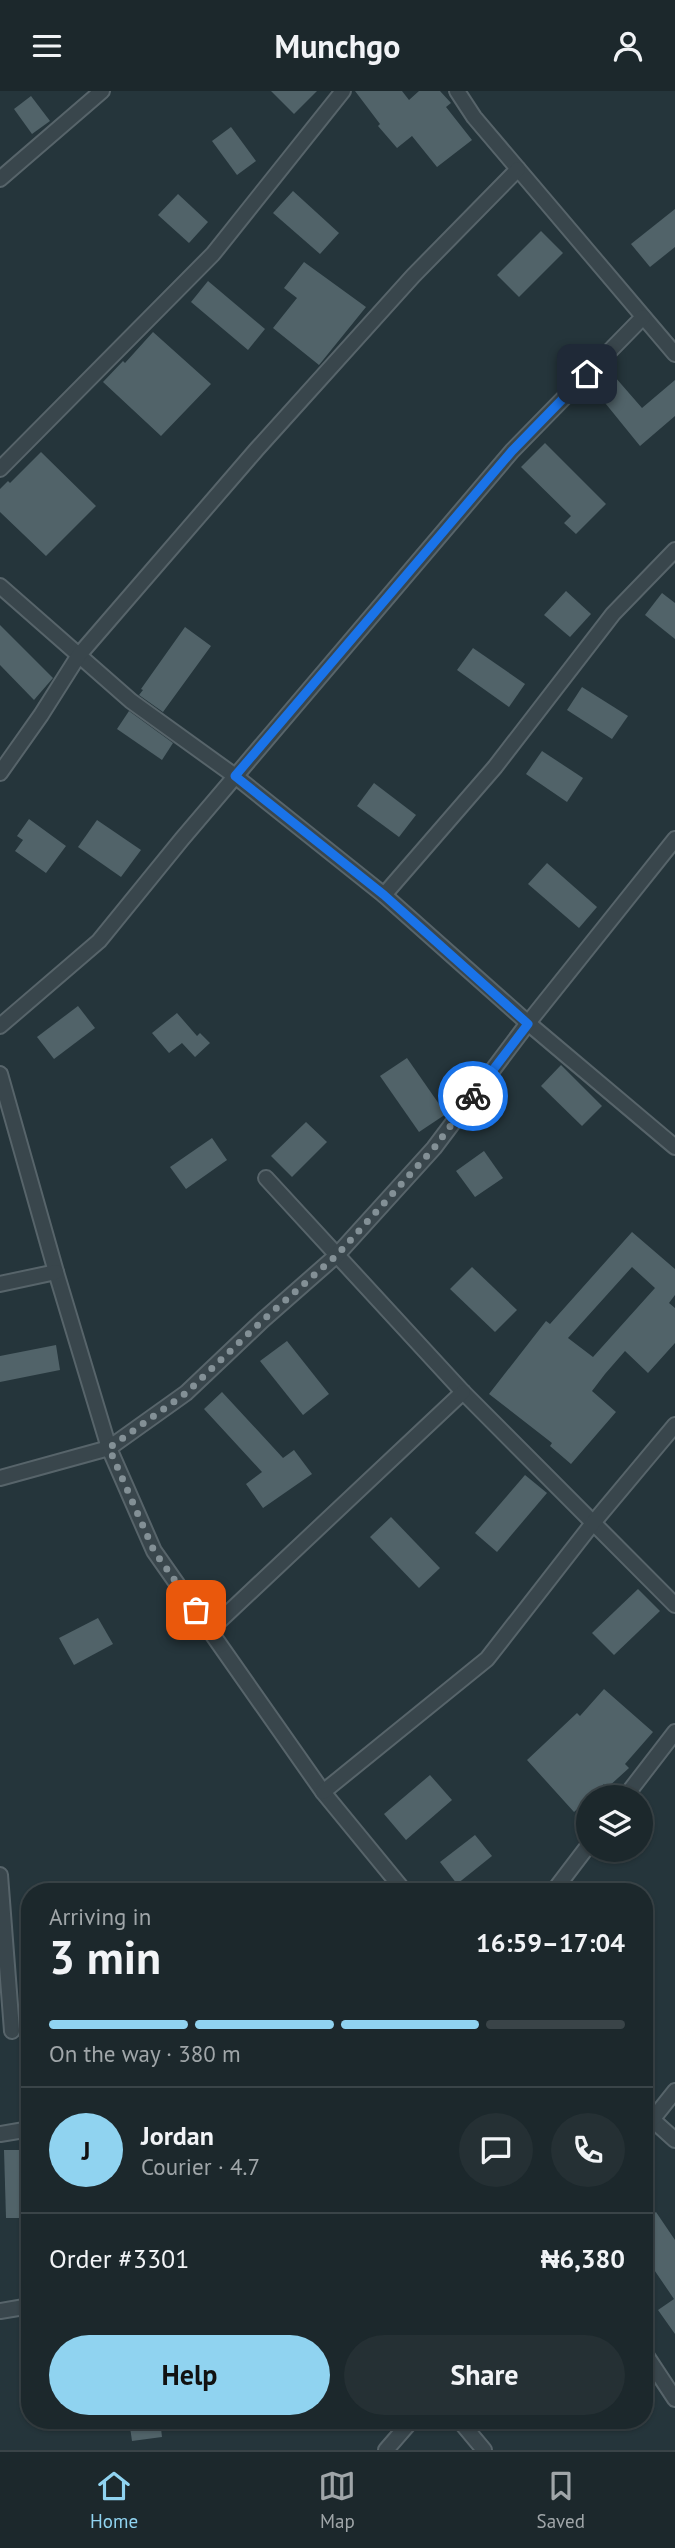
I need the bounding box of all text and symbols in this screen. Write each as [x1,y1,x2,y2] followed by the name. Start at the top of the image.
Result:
[275,25,400,67] text: Munchgo
[28,27,66,65] icon: menu
[609,27,647,65] icon: person
[557,344,617,404] pin
[568,355,606,393] icon: home
[438,1061,508,1131] courier
[454,1077,492,1115] icon: bike
[166,1580,226,1640] pin
[177,1591,215,1629] icon: bag
[576,1785,653,1862] map controls
[576,1785,653,1862] button: layers
[49,1902,151,1931] text: Arriving in
[476,1926,625,1959] text: 16:59–17:04
[49,1927,161,1987] text: 3 min
[49,2039,241,2068] text: On the way · 380 m
[459,2113,533,2187] button: chat
[551,2113,625,2187] button: phone
[141,2119,214,2152] text: Jordan
[82,2134,90,2167] text: J
[141,2152,260,2181] text: Courier · 4.7
[49,2242,189,2275] text: Order #3301
[541,2242,625,2275] text: ₦6,380
[49,2335,330,2415] button: Help
[344,2335,625,2415] button: Share
[90,2467,138,2533] tab: Home
[318,2467,356,2533] tab: Map
[537,2467,585,2533] tab: Saved

